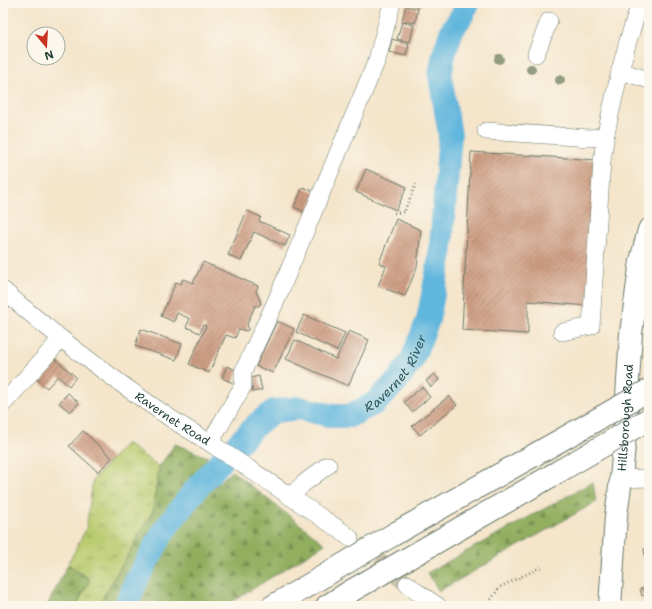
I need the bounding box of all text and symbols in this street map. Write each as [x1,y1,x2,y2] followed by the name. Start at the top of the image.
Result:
[26,26,66,66] north arrow
[42,47,55,64] text: N
[361,331,430,416] water label: Ravernet River
[614,363,637,472] street label: Hillsborough Road
[132,388,213,449] street label: Ravernet Road

